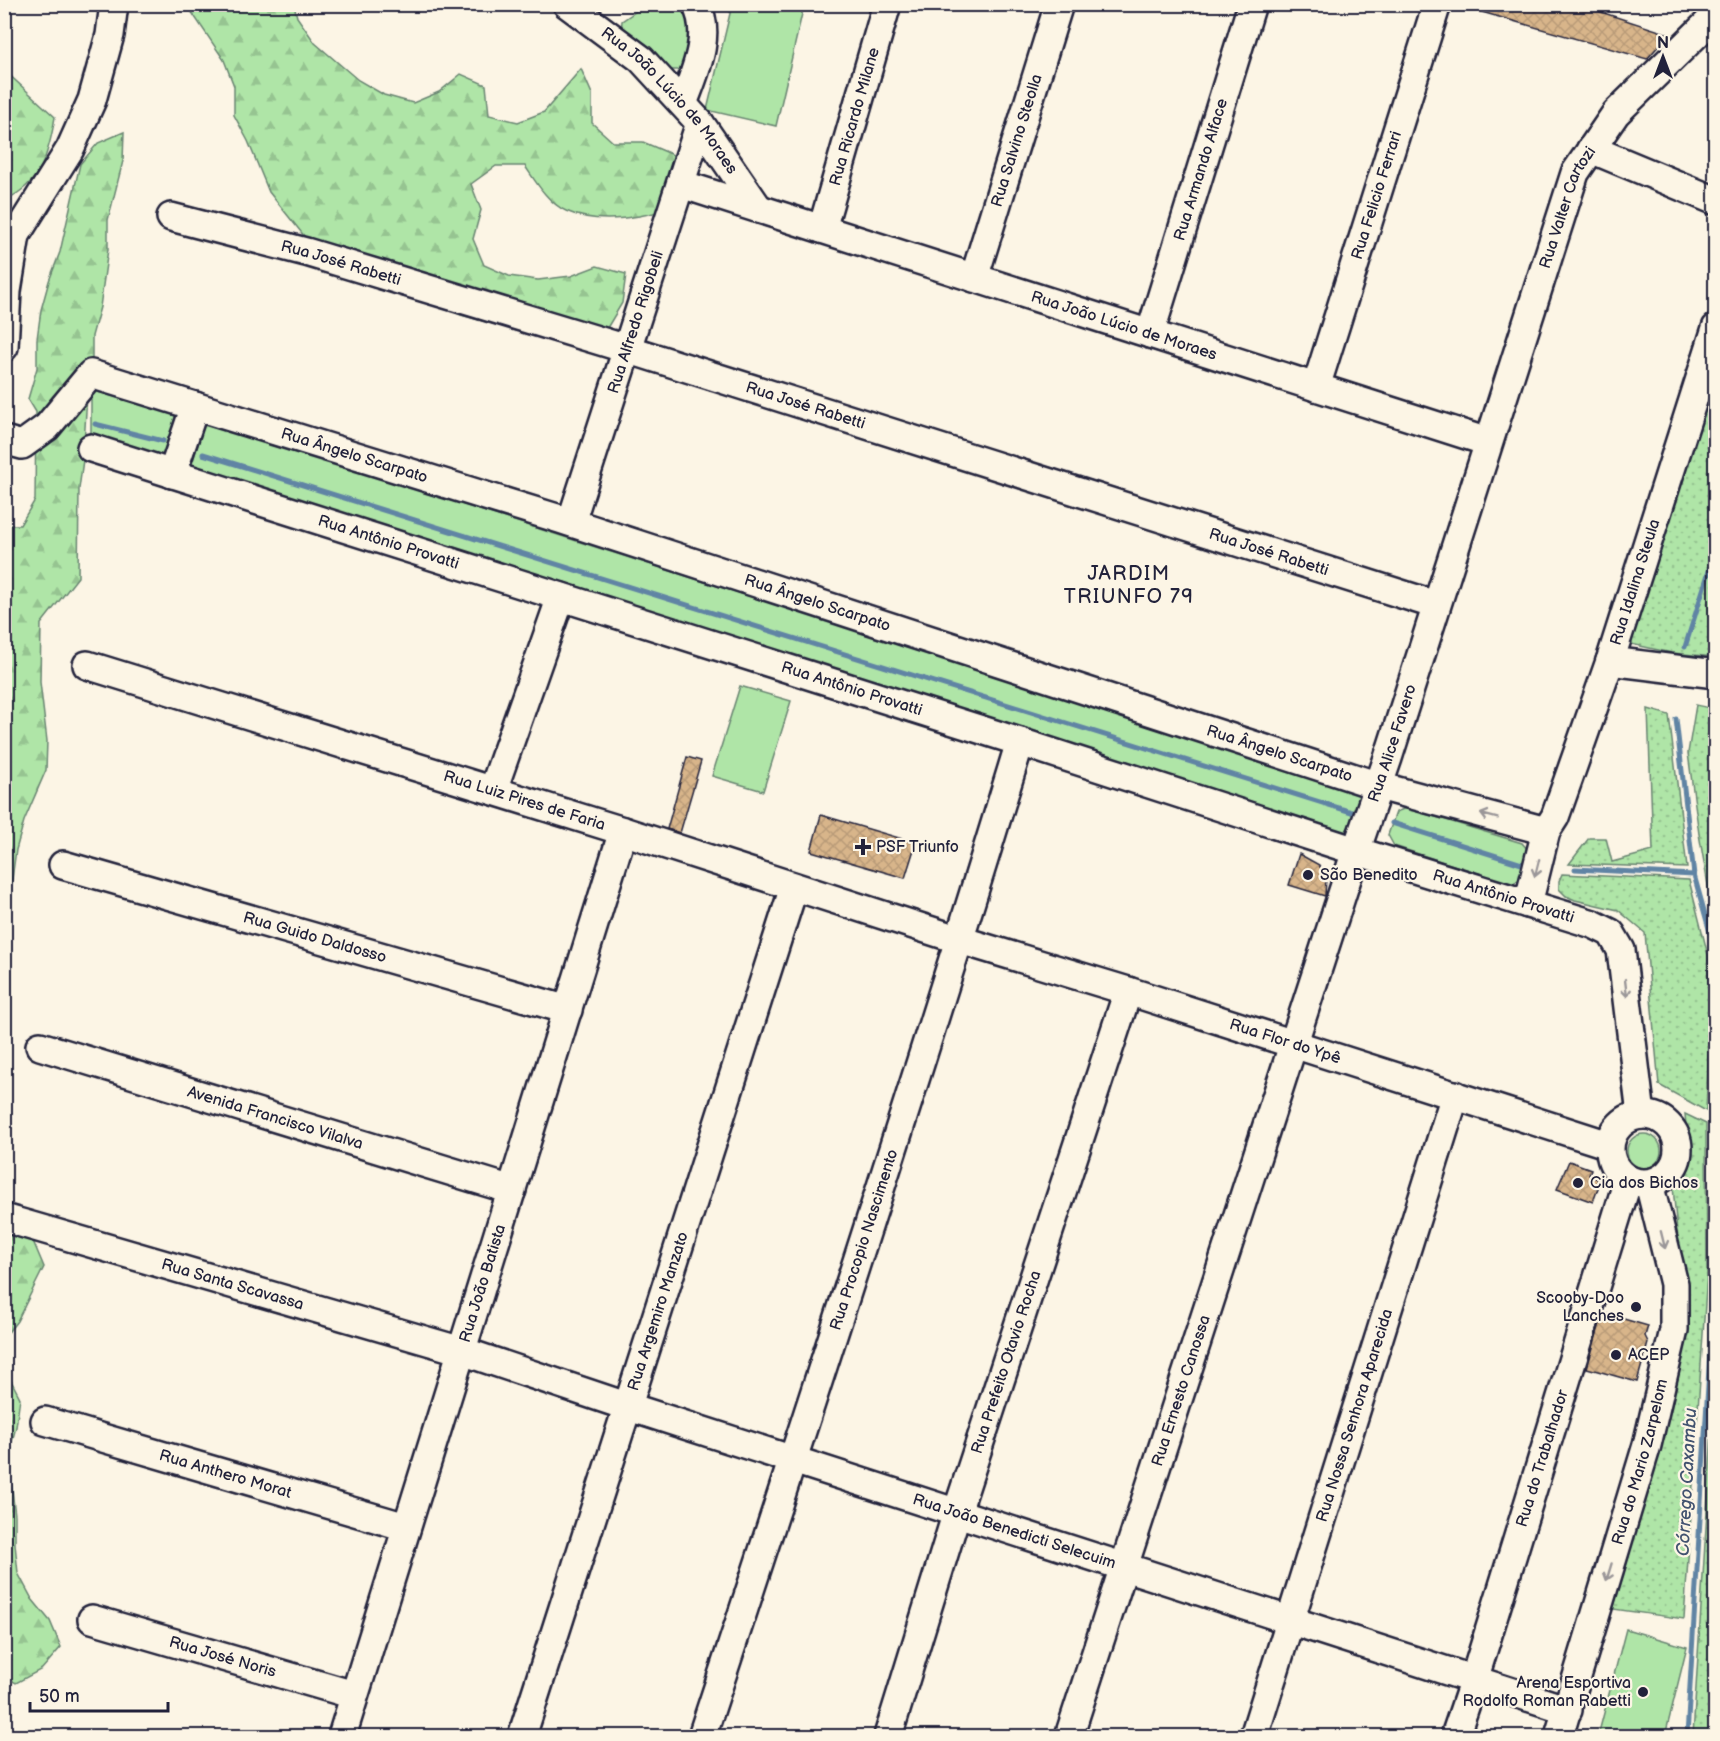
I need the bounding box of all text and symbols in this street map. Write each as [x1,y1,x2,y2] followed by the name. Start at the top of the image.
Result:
[597,23,742,178] street label: Rua João Lúcio de Moraes
[1633,27,1693,87] north arrow
[1657,34,1669,53] text: N
[825,45,884,188] street label: Rua Ricardo Milane
[987,72,1046,209] street label: Rua Salvino Steolla
[1170,96,1232,243] street label: Rua Armando Alface
[1347,129,1406,262] street label: Rua Felicio Ferrari
[1536,143,1600,271] street label: Rua Valter Cartozi
[279,236,403,290] street label: Rua José Rabetti
[604,248,668,396] street label: Rua Alfredo Rigobeli
[1029,287,1219,364] street label: Rua João Lúcio de Moraes
[743,378,868,433] street label: Rua José Rabetti
[279,424,430,487] street label: Rua Ângelo Scarpato
[316,511,461,573] street label: Rua Antônio Provatti
[1606,517,1664,648] street label: Rua Idalina Steula
[1207,524,1331,580] street label: Rua José Rabetti
[1064,562,1194,609] district label: JARDIM TRIUNFO 79
[742,570,893,636] street label: Rua Ângelo Scarpato
[779,658,925,720] street label: Rua Antônio Provatti
[1364,682,1420,805] street label: Rua Alice Favero
[1204,721,1355,786] street label: Rua Ângelo Scarpato
[441,767,608,834] street label: Rua Luiz Pires de Faria
[1480,809,1499,821] one-way arrow
[854,838,872,856] marker: PSF Triunfo
[876,838,959,857] place label: PSF Triunfo
[1530,858,1542,877] one-way arrow
[1320,866,1418,885] place label: São Benedito
[1431,866,1577,927] street label: Rua Antônio Provatti
[1301,868,1315,882] marker: São Benedito
[241,908,389,967] street label: Rua Guido Daldosso
[1621,978,1632,997] one-way arrow
[1227,1015,1344,1068] street label: Rua Flor do Ypê
[185,1082,365,1154] street label: Avenida Francisco Vilalva
[826,1147,902,1333] street label: Rua Procopio Nascimento
[1590,1174,1698,1193] place label: Cia dos Bichos
[1571,1176,1585,1190] marker: Cia dos Bichos
[455,1222,510,1345] street label: Rua João Batista
[624,1230,692,1393] street label: Rua Argemiro Manzato
[1657,1230,1669,1249] one-way arrow
[159,1255,306,1314] street label: Rua Santa Scavassa
[967,1268,1045,1456] street label: Rua Prefeito Otavio Rocha
[1536,1289,1624,1326] place label: Scooby-Doo Lanches
[1629,1300,1643,1314] marker: Scooby-Doo Lanches
[1312,1306,1397,1524] street label: Rua Nossa Senhora Aparecida
[1148,1313,1214,1469] street label: Rua Ernesto Canossa
[1628,1346,1669,1365] place label: ACEP
[1609,1348,1623,1362] marker: ACEP
[1608,1377,1672,1547] street label: Rua do Mario Zarpelom
[1512,1387,1572,1529] street label: Rua do Trabalhador
[1673,1407,1701,1557] water label: Córrego Caxambu
[157,1446,294,1502] street label: Rua Anthero Morat
[910,1490,1118,1573] street label: Rua João Benedicti Selecuim
[1603,1562,1614,1581] one-way arrow
[167,1632,278,1681] street label: Rua José Noris
[1462,1674,1631,1711] place label: Arena Esportiva Rodolfo Roman Rabetti
[30,1675,168,1713] scale bar
[1636,1685,1650,1699] marker: Arena Esportiva Rodolfo Roman Rabetti
[39,1686,80,1707] text: 50 m

